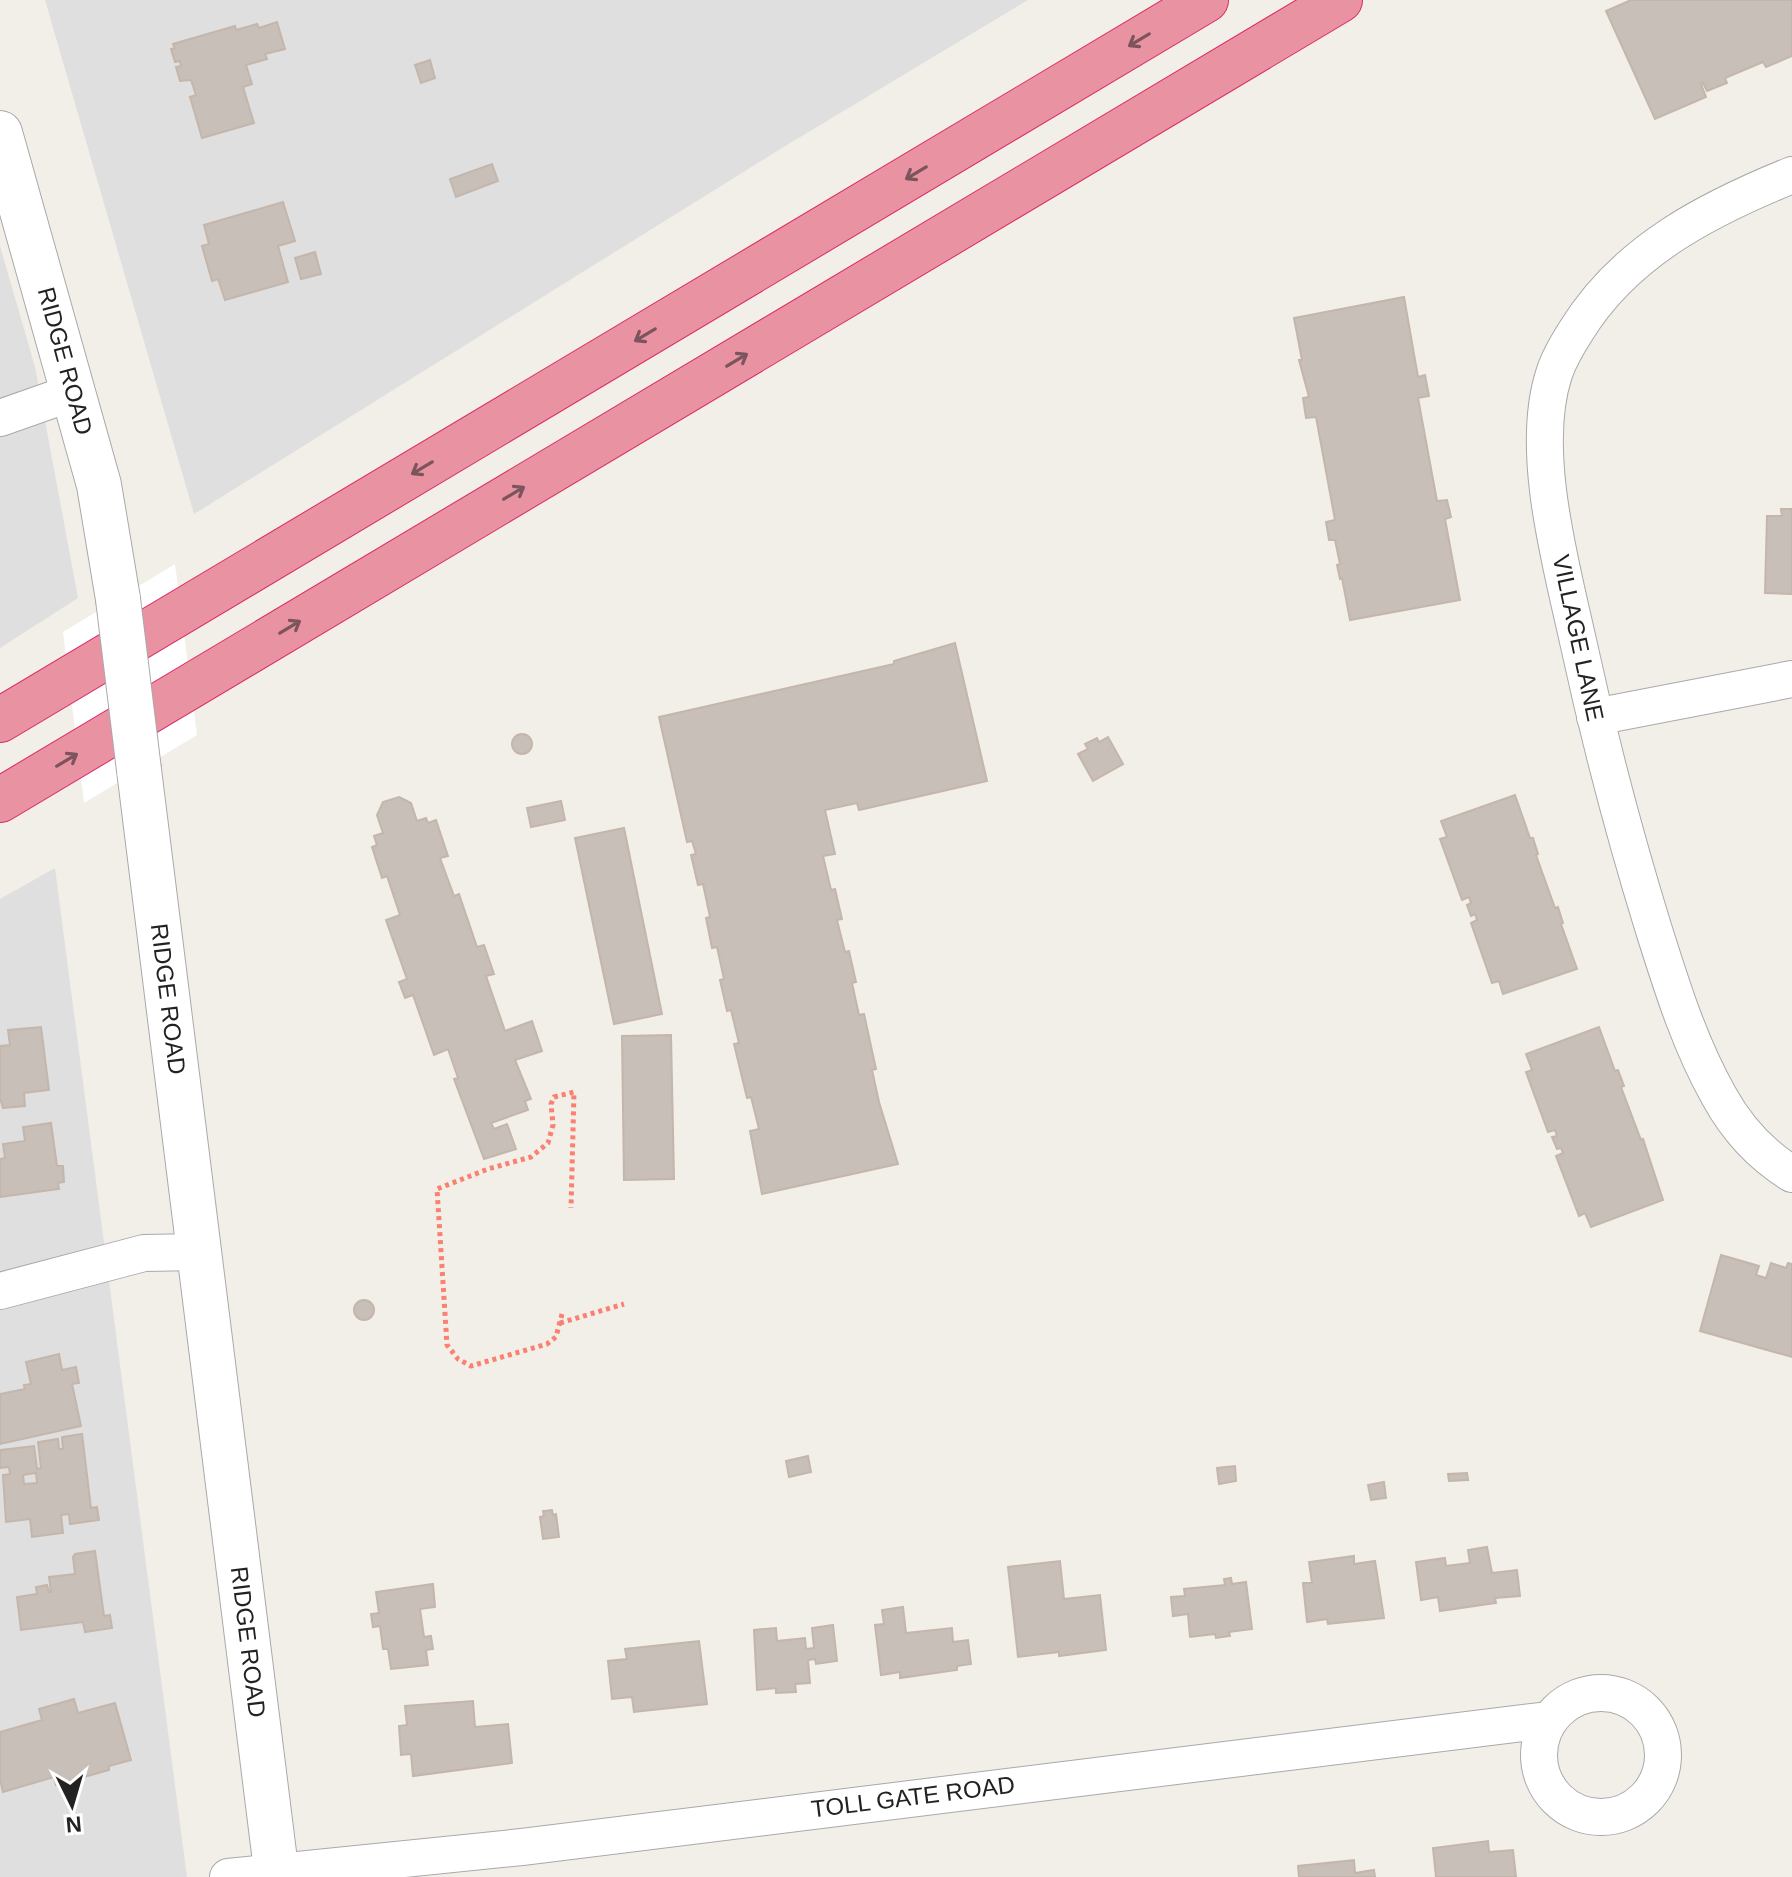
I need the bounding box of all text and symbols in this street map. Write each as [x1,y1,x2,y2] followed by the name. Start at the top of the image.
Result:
[1128,33,1152,48] one-way arrow
[905,165,928,181] one-way arrow
[33,284,98,438] street label: RIDGE ROAD
[634,327,657,343] one-way arrow
[725,352,748,368] one-way arrow
[411,460,434,476] one-way arrow
[502,485,525,501] one-way arrow
[1548,552,1609,724] street label: VILLAGE LANE
[278,619,301,635] one-way arrow
[55,752,78,768] one-way arrow
[146,922,191,1076] street label: RIDGE ROAD
[226,1565,271,1719] street label: RIDGE ROAD
[32,1765,112,1845] north arrow
[810,1771,1016,1822] street label: TOLL GATE ROAD
[65,1811,83,1838] text: N

